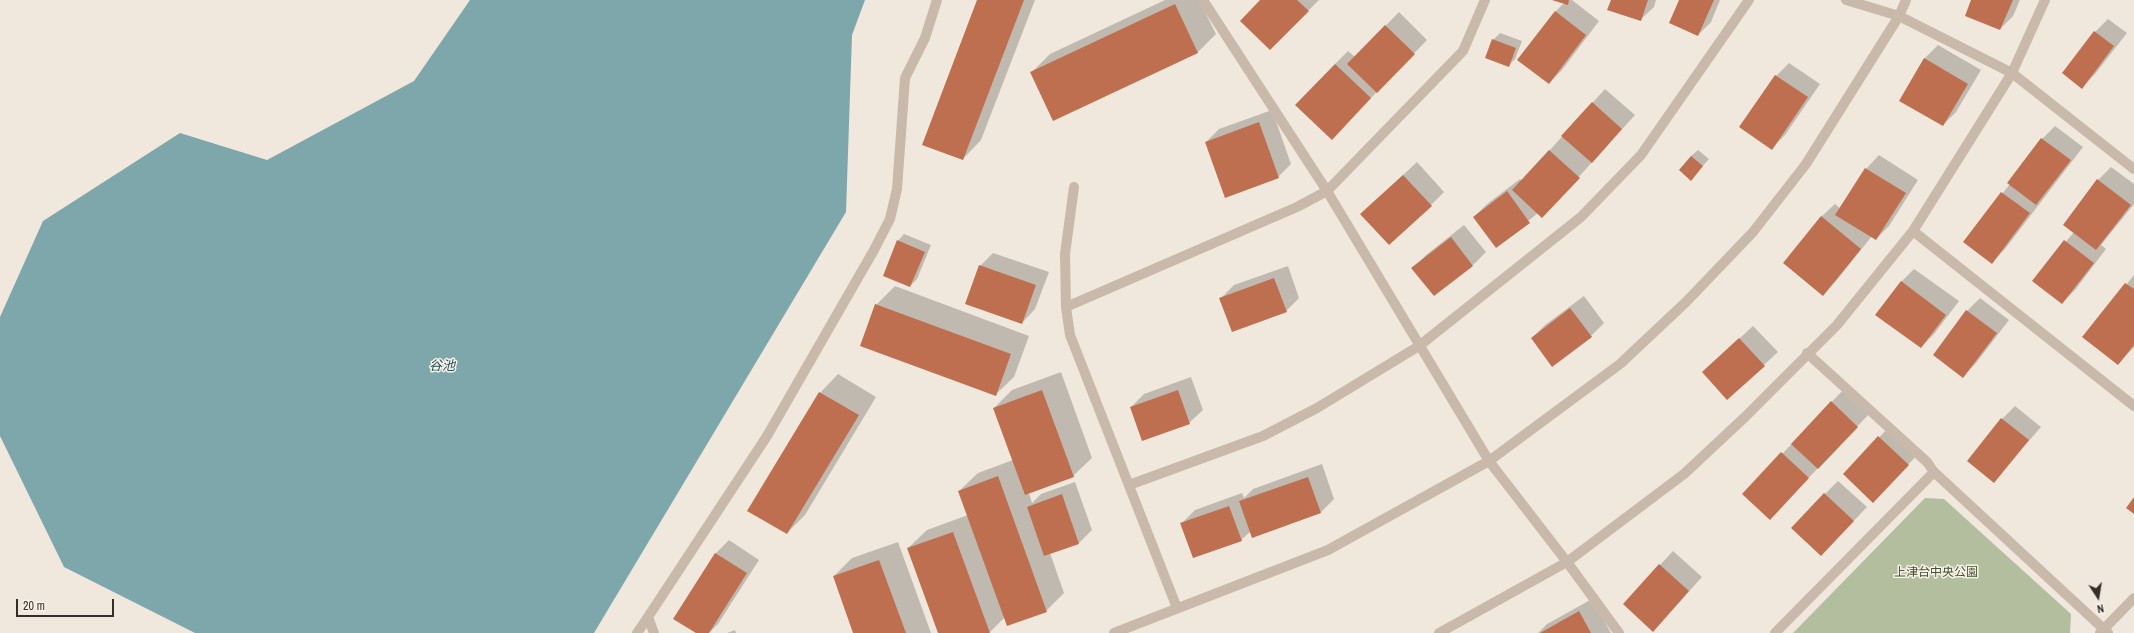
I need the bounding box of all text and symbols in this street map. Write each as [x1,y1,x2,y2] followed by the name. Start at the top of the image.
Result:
[429,359,455,375] water label: 谷池
[1894,566,1978,580] park label: 上津台中央公園
[2078,577,2118,617] north arrow
[18,591,116,617] scale bar
[23,598,45,614] text: 20 m
[2096,601,2105,616] text: N

